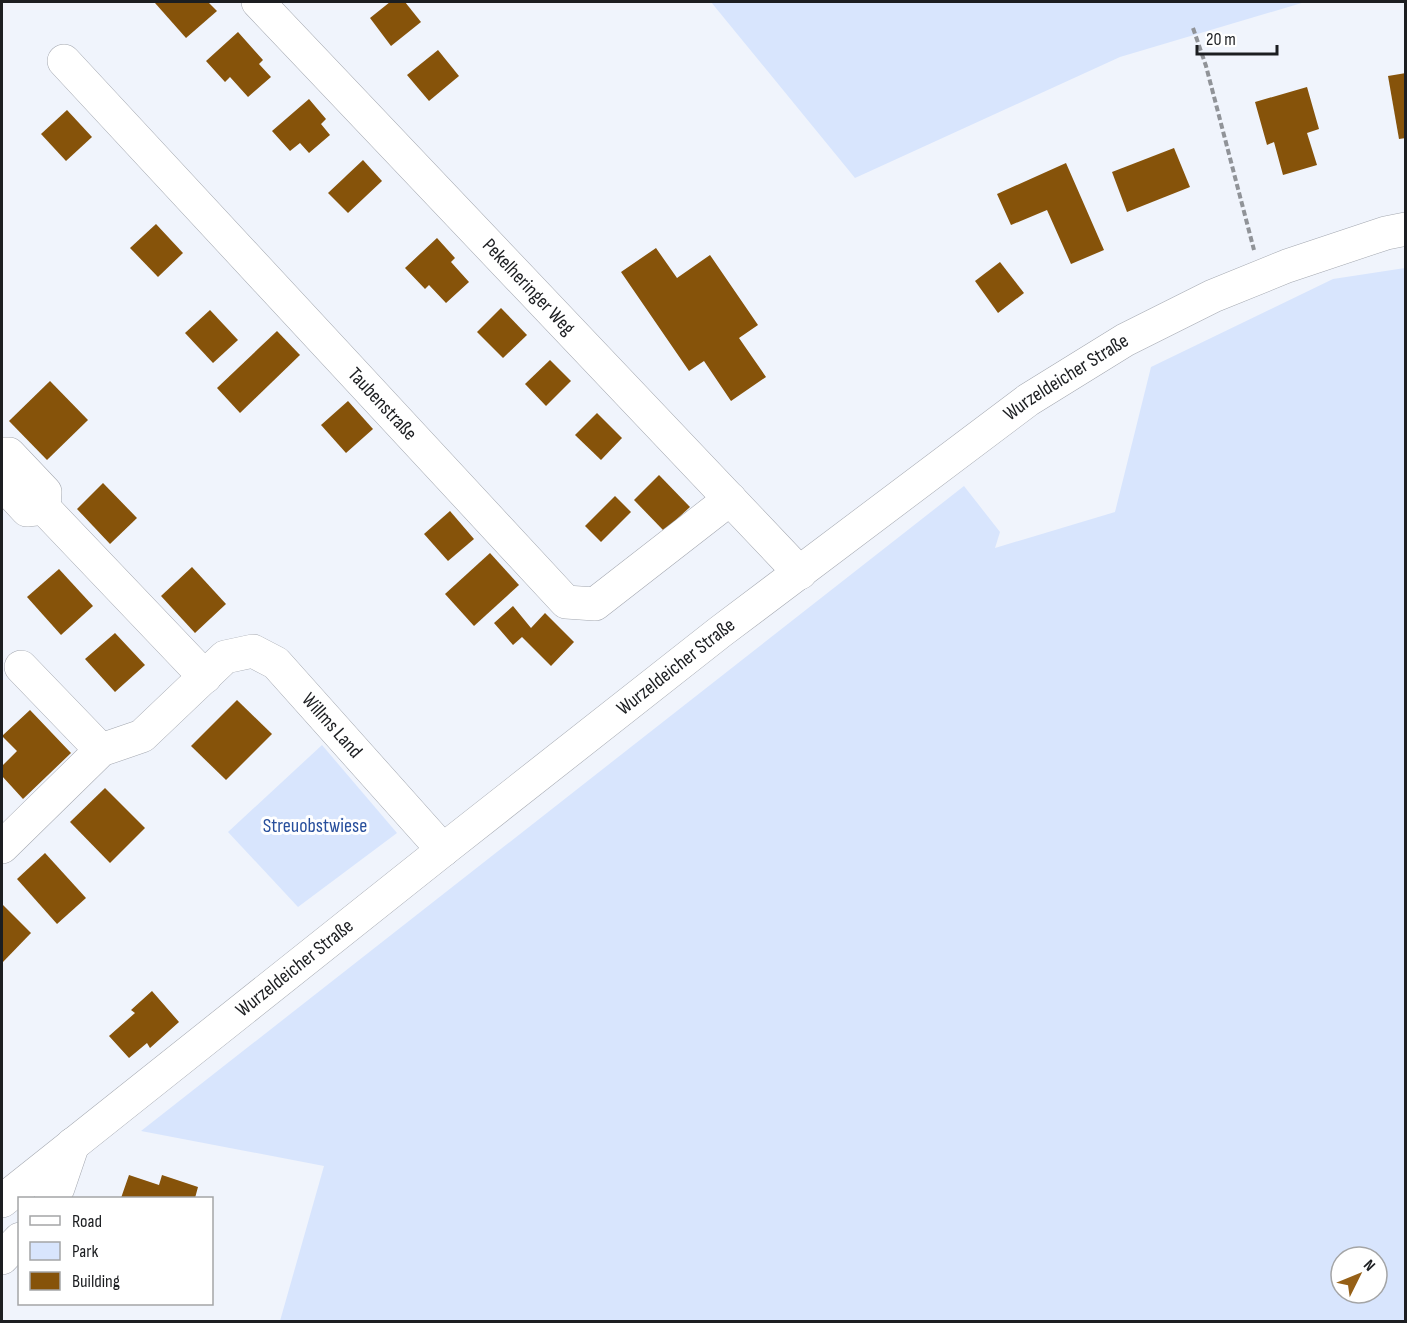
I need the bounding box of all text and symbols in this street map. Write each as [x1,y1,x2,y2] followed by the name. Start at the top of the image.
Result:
[1197,18,1276,56] scale bar
[1206,29,1236,50] text: 20 m
[477,234,580,340] street label: Pekelheringer Weg
[999,329,1133,426] street label: Wurzeldeicher Straße
[343,363,422,445] street label: Taubenstraße
[612,613,740,721] street label: Wurzeldeicher Straße
[296,688,367,763] street label: Willms Land
[263,814,367,838] park label: Streuobstwiese
[231,914,358,1022] street label: Wurzeldeicher Straße
[18,1197,213,1305] legend
[72,1211,102,1232] text: Road
[72,1241,98,1262] text: Park
[1329,1245,1389,1305] north arrow
[1359,1256,1379,1275] text: N
[72,1271,120,1292] text: Building

